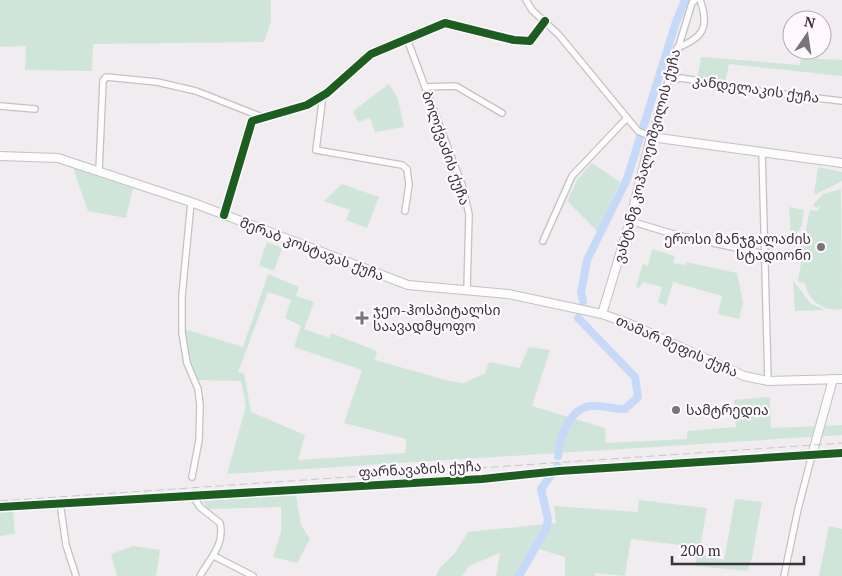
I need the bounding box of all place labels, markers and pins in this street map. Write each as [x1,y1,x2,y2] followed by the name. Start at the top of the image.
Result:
[664,229,811,264] place label: ეროსი მანჯგალაძის სტადიონი
[815,241,827,253] marker: ეროსი მანჯგალაძის სტადიონი
[373,300,500,335] place label: ჯეო-ჰოსპიტალსი საავადმყოფო
[355,311,369,325] marker: ჯეო-ჰოსპიტალსი საავადმყოფო
[686,400,769,419] place label: სამტრედია
[670,404,682,416] marker: სამტრედია

